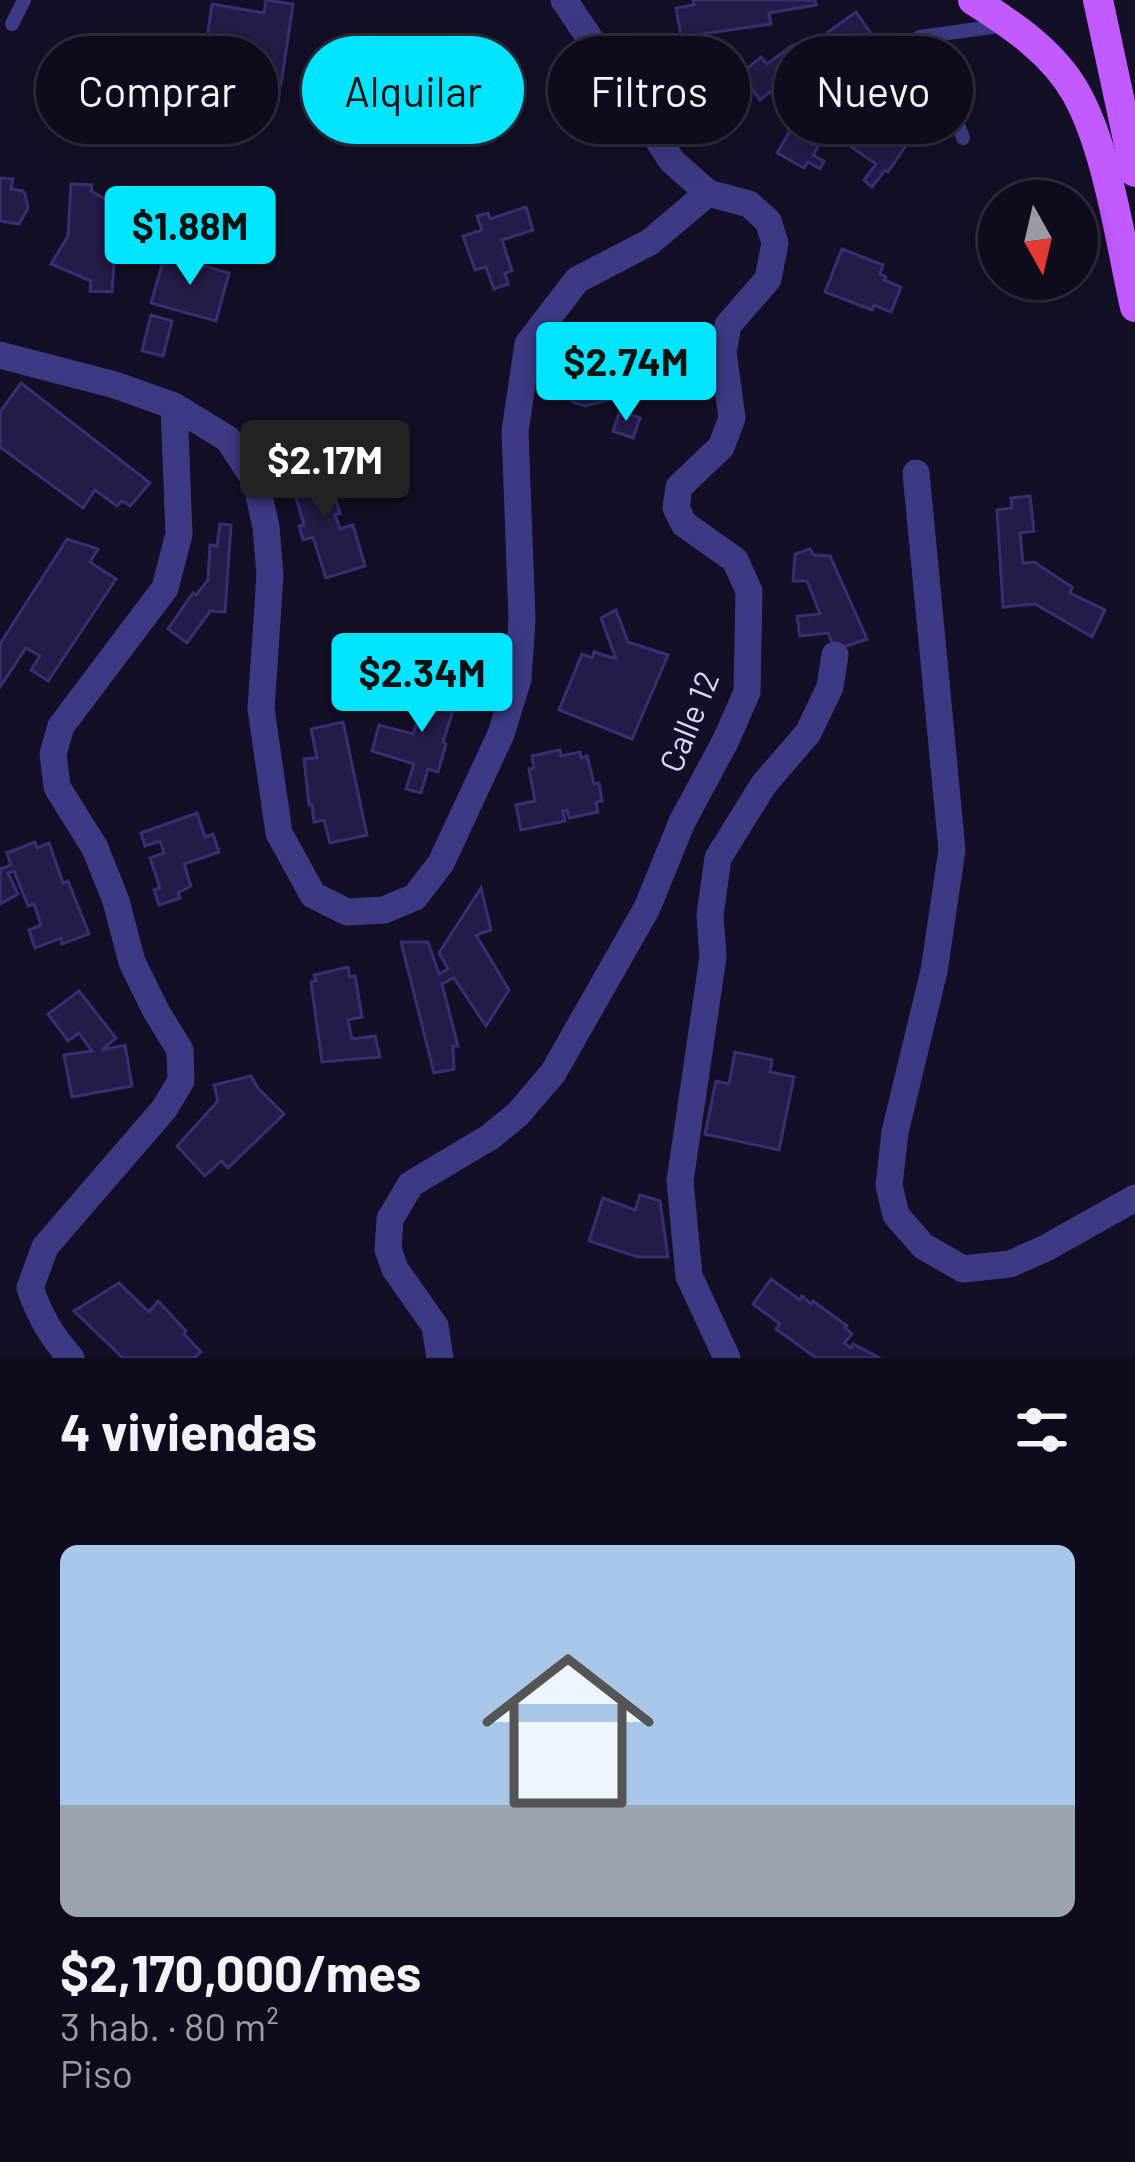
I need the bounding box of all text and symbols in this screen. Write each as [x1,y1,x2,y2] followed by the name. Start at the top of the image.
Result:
[36,36,278,144] chip: Comprar
[302,36,524,144] chip: Alquilar
[548,36,750,144] chip: Filtros
[774,36,973,144] chip: Nuevo
[978,180,1098,300] north arrow
[978,180,1098,300] map controls
[92,186,288,288] pin: $1.88M
[132,201,248,248] text: $1.88M
[528,322,724,424] pin: $2.74M
[563,337,689,384] text: $2.74M
[227,420,423,522] pin: $2.17M
[267,435,383,482] text: $2.17M
[324,633,520,735] pin: $2.34M
[358,648,486,695] text: $2.34M
[650,665,726,777] street label: Calle 12
[1009,1397,1075,1463] icon: filters
[60,1400,317,1461] text: 4 viviendas
[460,1623,676,1839] icon: home
[60,1941,421,2002] text: $2,170,000/mes
[60,2002,279,2049] text: 3 hab. · 80 m²
[60,2049,133,2096] text: Piso

